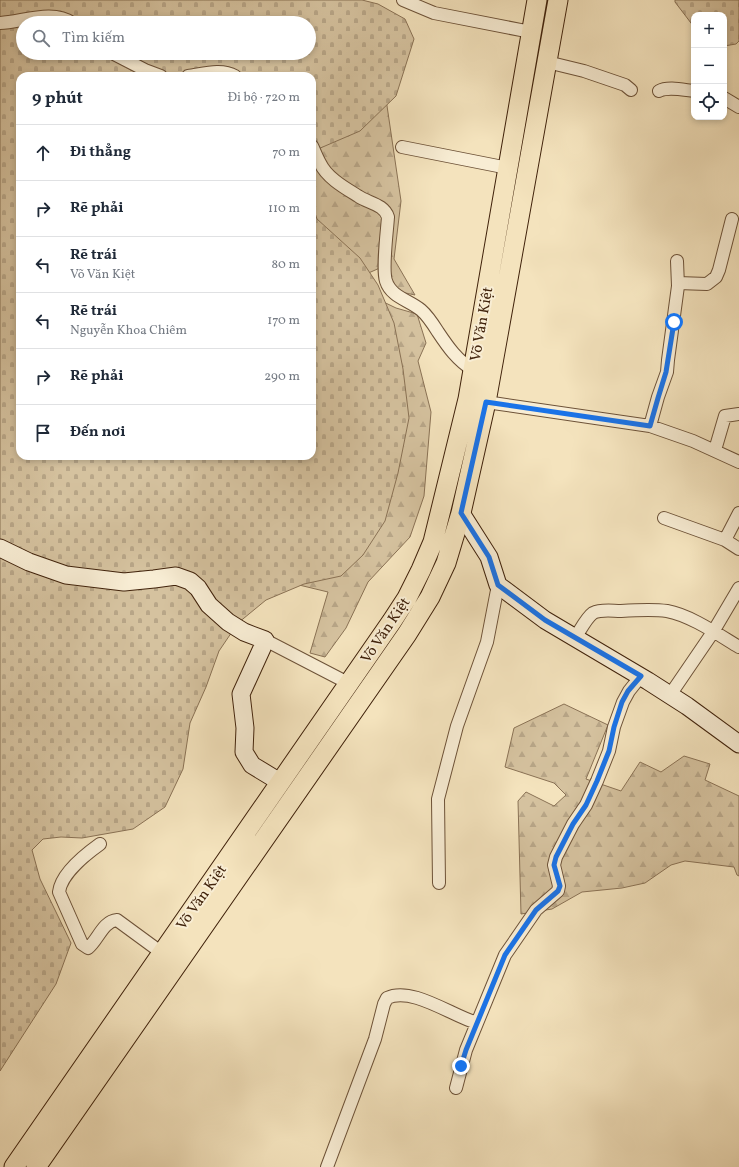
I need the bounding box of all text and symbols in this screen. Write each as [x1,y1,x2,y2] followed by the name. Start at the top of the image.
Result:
[691,12,727,120] map controls
[691,12,727,48] button: +
[16,16,316,60] search box
[30,27,52,49] icon: search
[62,28,125,49] text: Tìm kiếm
[691,48,727,84] button: −
[691,84,727,120] button: locate
[32,87,83,110] text: 9 phút
[227,89,300,107] text: Đi bộ · 720 m
[32,142,54,164] icon: ahead
[70,142,131,163] text: Đi thẳng
[272,144,300,162] text: 70 m
[32,198,54,220] icon: right
[70,198,124,219] text: Rẽ phải
[268,200,300,218] text: 110 m
[70,245,117,266] text: Rẽ trái
[32,254,54,276] icon: left
[271,256,300,274] text: 80 m
[70,266,135,284] text: Võ Văn Kiệt
[466,285,499,363] street label: Võ Văn Kiệt
[70,301,117,322] text: Rẽ trái
[32,310,54,332] icon: left
[267,312,300,330] text: 170 m
[665,313,683,331] route start
[70,322,187,340] text: Nguyễn Khoa Chiêm
[32,366,54,388] icon: right
[70,366,124,387] text: Rẽ phải
[264,368,300,386] text: 290 m
[32,422,54,444] icon: arrive
[70,422,126,443] text: Đến nơi
[356,594,416,668] street label: Võ Văn Kiệt
[172,861,232,935] street label: Võ Văn Kiệt
[452,1057,470,1075] route end

